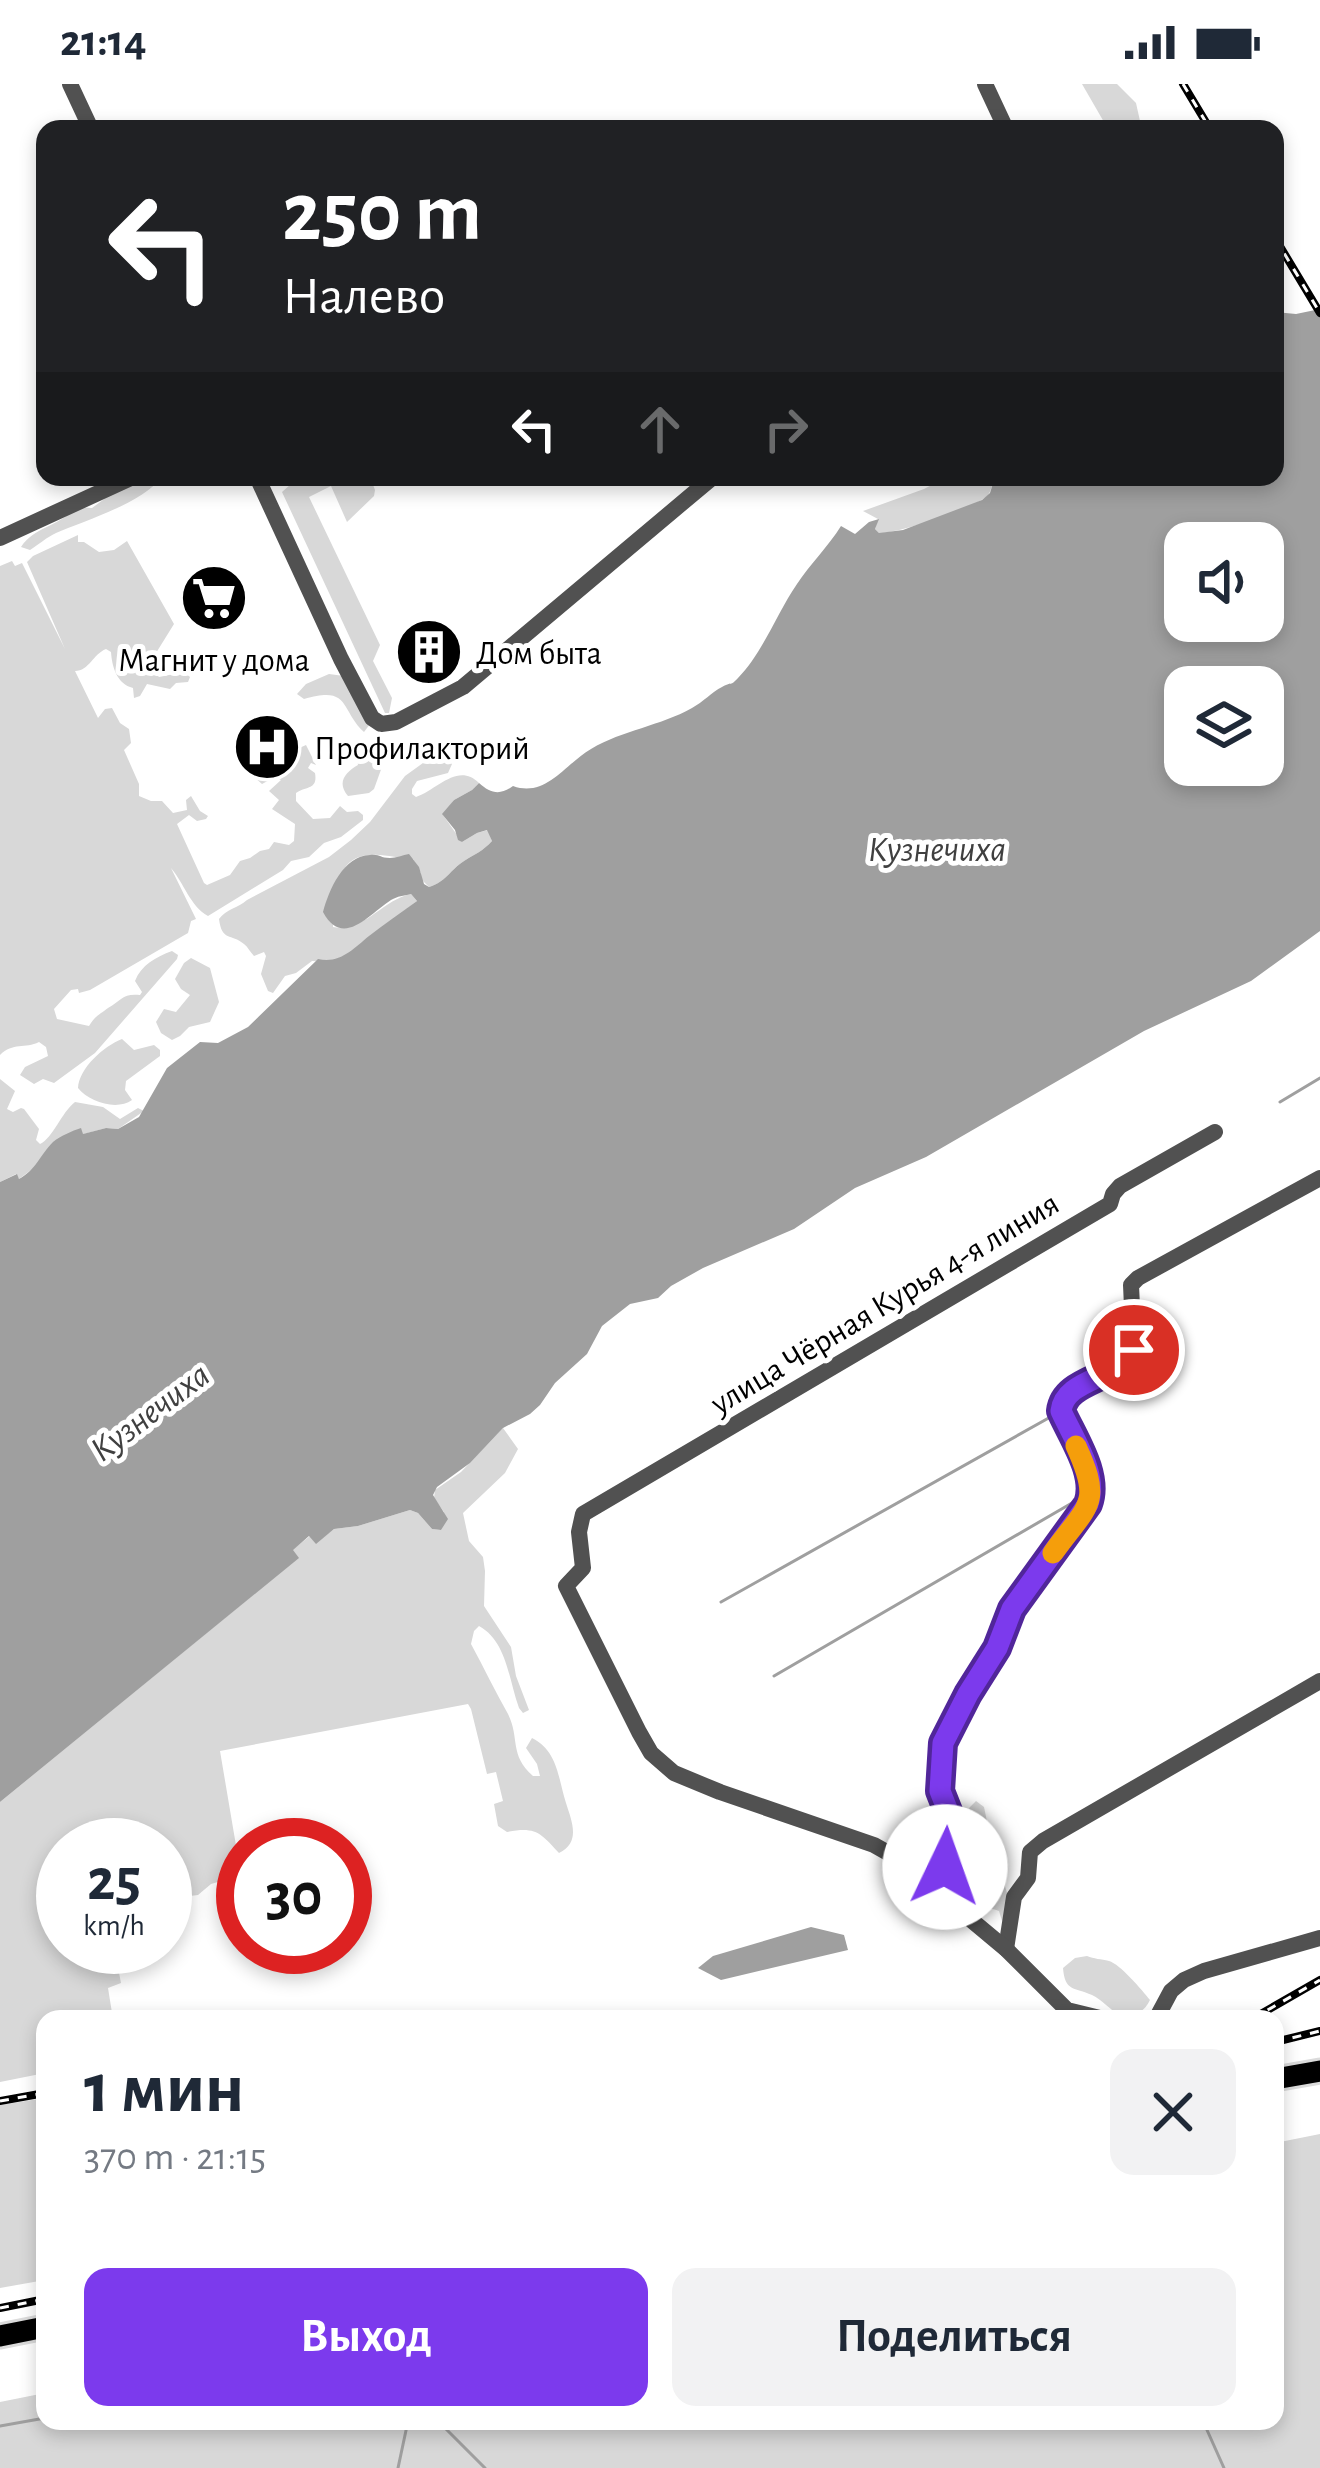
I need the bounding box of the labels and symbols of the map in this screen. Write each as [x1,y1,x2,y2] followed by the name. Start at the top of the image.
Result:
[179,563,249,633] supermarket icon: Магнит у дома
[394,617,464,687] building icon: Дом быта
[476,638,602,671] place label: Дом быта
[118,645,310,678] place label: Магнит у дома
[232,712,302,782] hospital icon: Профилакторий
[314,733,530,766] place label: Профилакторий
[868,832,1006,868] water label: Кузнечиха
[705,1187,1065,1422] street label: улица Чёрная Курья 4-я линия
[1083,1299,1185,1401] pin
[84,1357,216,1469] water label: Кузнечиха
[882,1804,1008,1930] position arrow
[216,1818,372,1974] speed limit sign: 30

